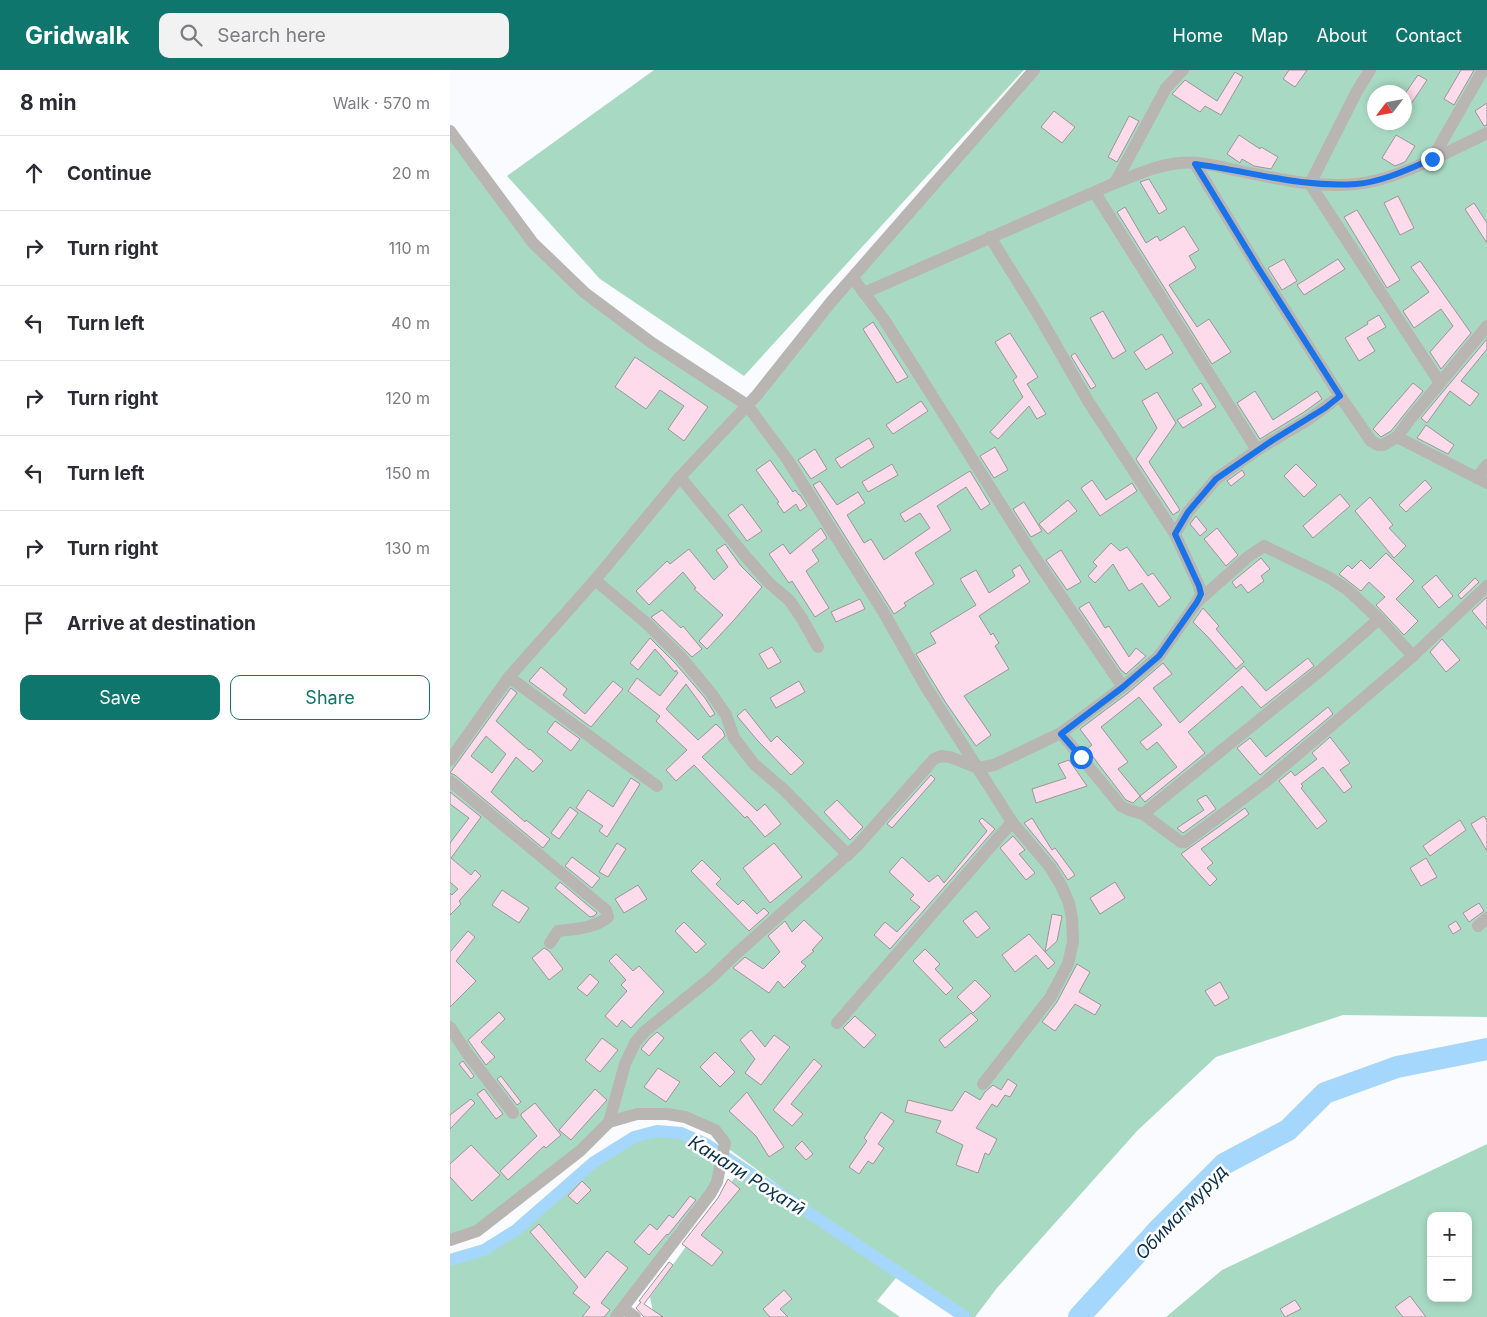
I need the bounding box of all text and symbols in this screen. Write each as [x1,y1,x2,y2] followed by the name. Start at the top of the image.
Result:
[159,13,509,58] search box
[25,21,129,50] text: Gridwalk
[177,21,205,49] icon: search
[217,24,326,47] text: Search here
[1173,25,1223,46] text: Home
[1251,25,1288,46] text: Map
[1316,25,1367,46] text: About
[1395,25,1462,46] text: Contact
[1367,85,1412,130] north arrow
[20,90,77,115] text: 8 min
[333,93,430,113] text: Walk · 570 m
[1421,148,1444,171] route end
[20,159,48,187] icon: ahead
[67,162,152,185] text: Continue
[392,163,430,183] text: 20 m
[20,234,48,262] icon: right
[67,237,158,260] text: Turn right
[388,238,430,258] text: 110 m
[20,309,48,337] icon: left
[67,312,145,335] text: Turn left
[391,313,430,333] text: 40 m
[20,384,48,412] icon: right
[67,387,158,410] text: Turn right
[385,388,430,408] text: 120 m
[20,459,48,487] icon: left
[67,462,145,485] text: Turn left
[385,463,430,483] text: 150 m
[20,534,48,562] icon: right
[67,537,158,560] text: Turn right
[385,538,430,558] text: 130 m
[20,609,48,637] icon: arrive
[67,612,256,635] text: Arrive at destination
[20,675,220,720] button: Save
[230,675,430,720] button: Share
[1070,746,1093,769] route start
[685,1131,809,1219] water label: Канали Роҳатӣ
[1131,1160,1231,1264] water label: Обимагмуруд
[1427,1212,1472,1302] map controls
[1427,1212,1472,1257] button: +
[1427,1257,1472,1302] button: −

